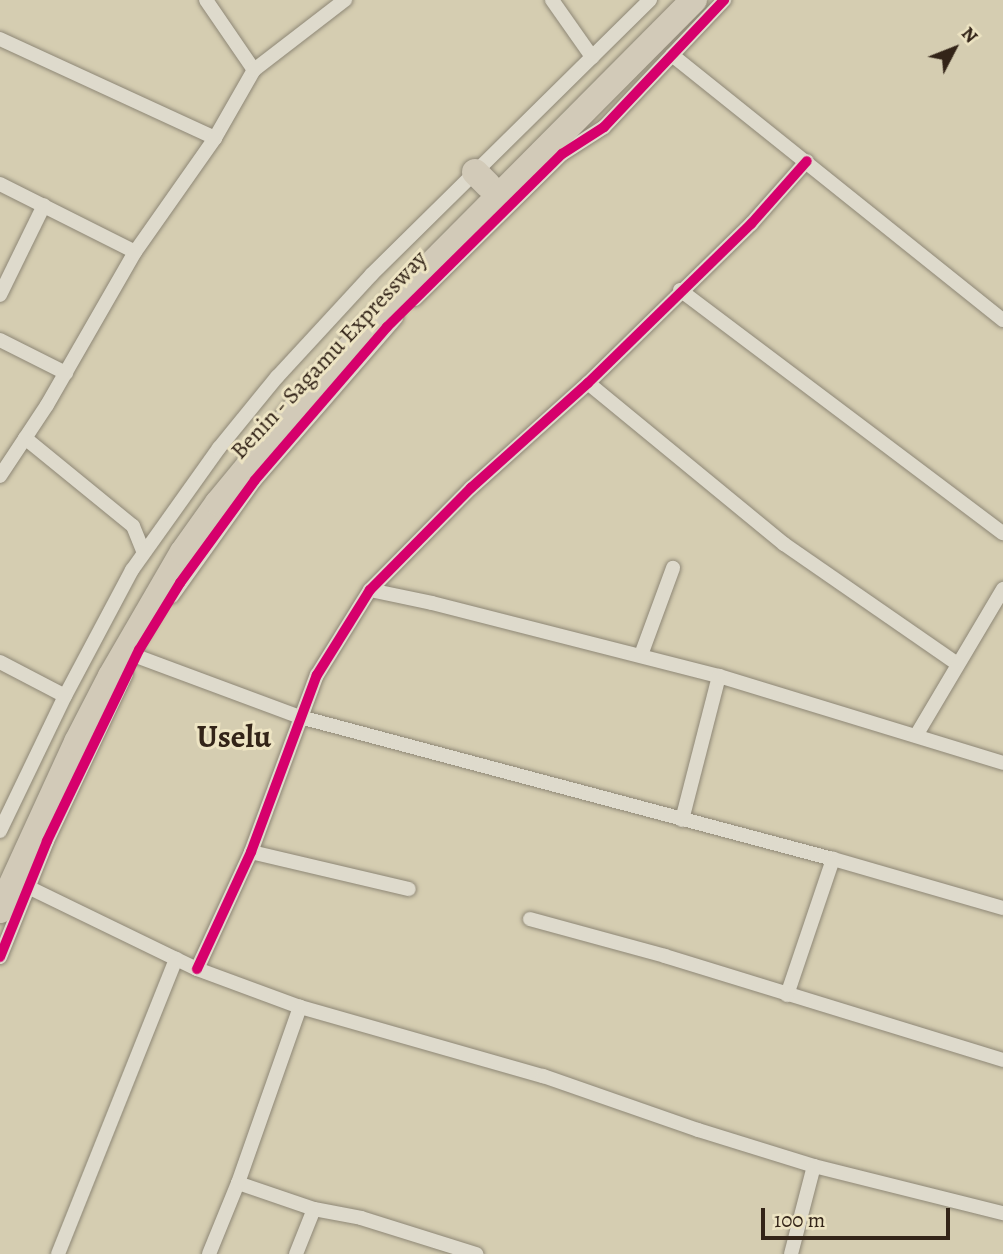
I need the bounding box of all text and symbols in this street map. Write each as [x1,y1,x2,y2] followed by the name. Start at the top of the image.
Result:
[919,14,989,84] north arrow
[955,21,984,49] text: N
[224,244,434,466] street label: Benin - Sagamu Expressway
[197,717,271,755] district label: Uselu
[765,1194,954,1238] scale bar
[774,1206,825,1234] text: 100 m

